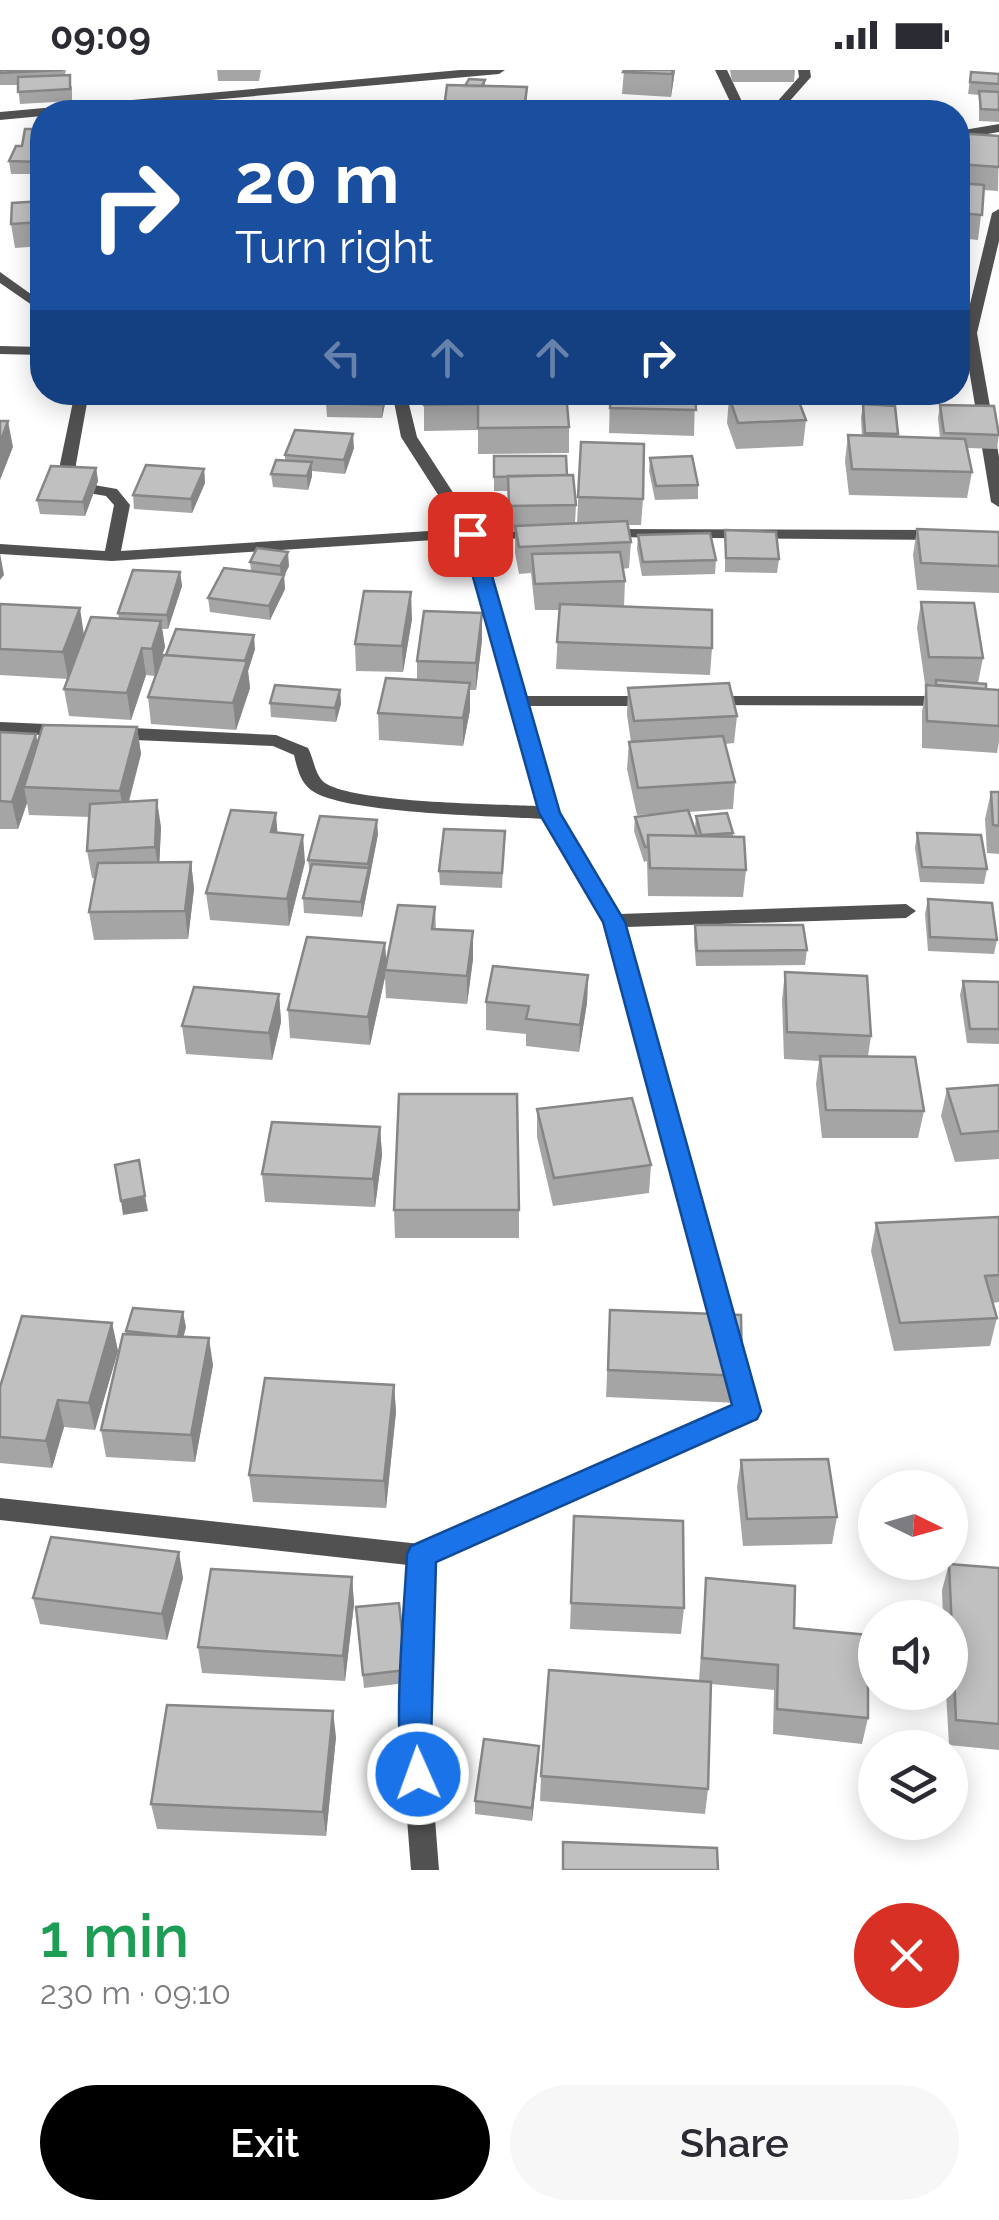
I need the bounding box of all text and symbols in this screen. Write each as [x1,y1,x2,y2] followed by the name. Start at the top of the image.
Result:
[50,13,151,58] text: 09:09
[235,137,399,219] text: 20 m
[70,140,200,270] icon: right
[235,221,433,274] text: Turn right
[315,330,370,385] icon: left
[420,330,475,385] icon: ahead
[525,330,580,385] icon: ahead
[630,330,685,385] icon: right
[428,492,513,577] pin
[443,507,498,562] icon: arrive
[858,1470,968,1580] north arrow
[858,1470,968,1840] map controls
[858,1600,968,1710] button: sound
[366,1722,470,1826] position arrow
[858,1730,968,1840] button: layers
[40,1901,189,1971] text: 1 min
[854,1903,959,2008] button: close
[40,1974,231,2011] text: 230 m · 09:10
[40,2085,490,2200] button: Exit
[510,2085,959,2200] button: Share

